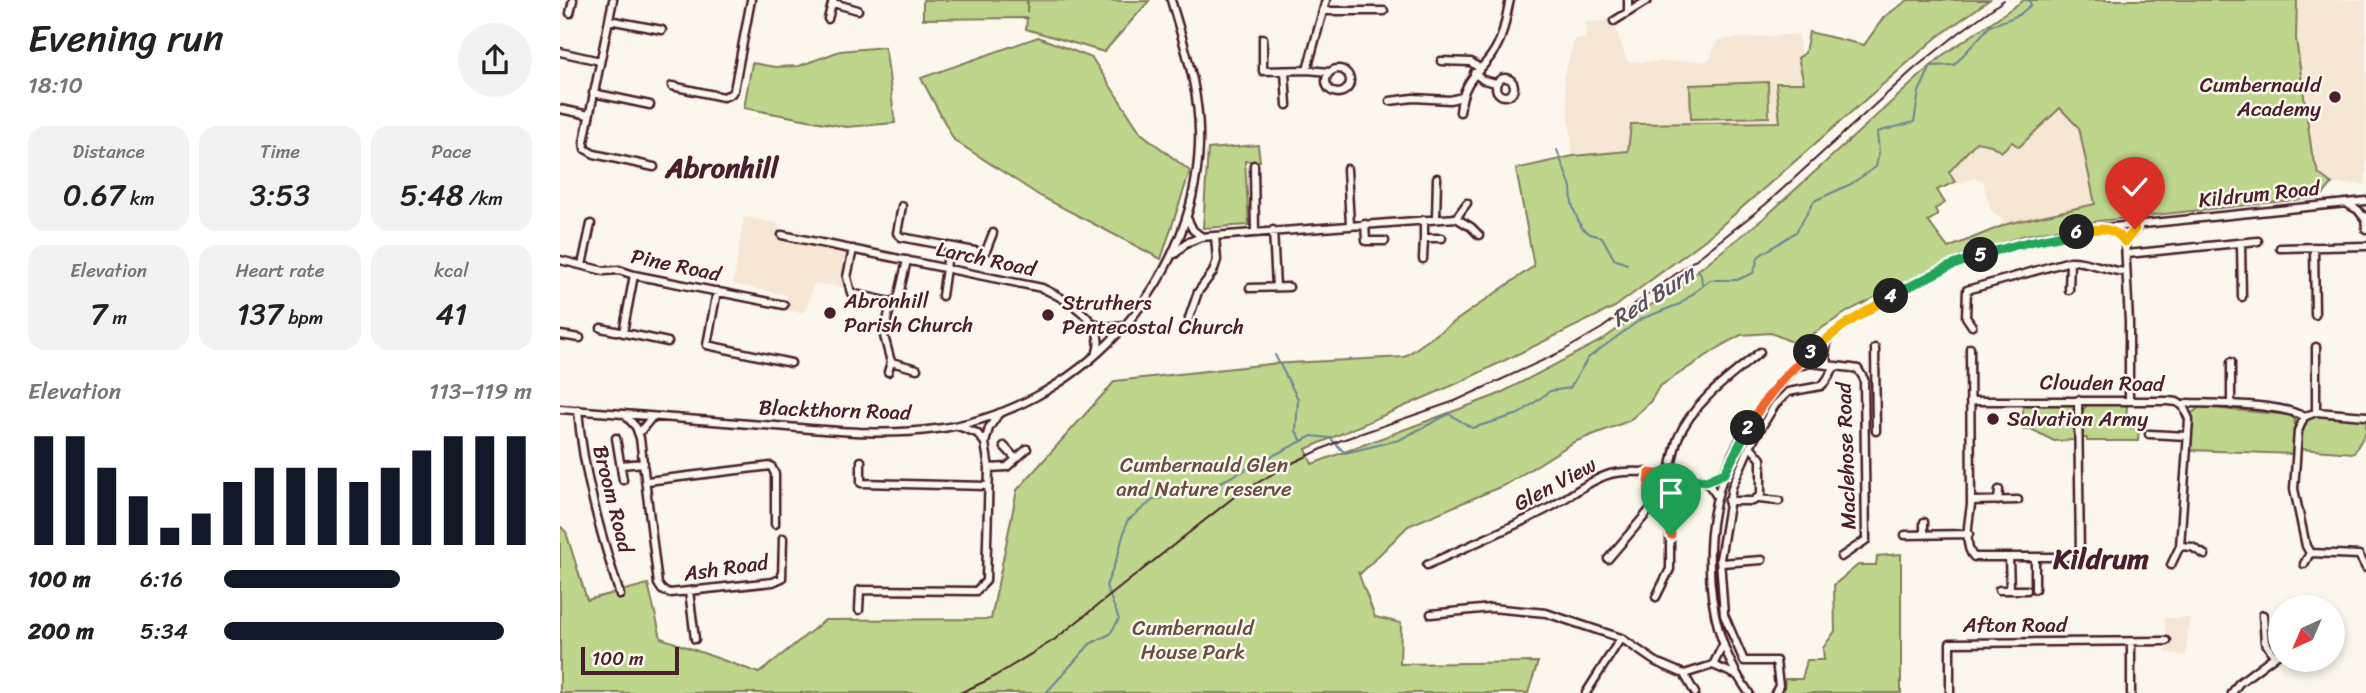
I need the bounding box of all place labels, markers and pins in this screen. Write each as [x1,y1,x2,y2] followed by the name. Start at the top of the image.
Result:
[2200,66,2323,128] place label: Cumbernauld Academy
[2327,89,2343,105] marker: Cumbernauld Academy
[2105,157,2165,229] pin
[2060,215,2094,250] pin: 6
[1964,238,1998,272] pin: 5
[1874,278,1908,314] pin: 4
[843,282,973,344] place label: Abronhill Parish Church
[1062,284,1244,346] place label: Struthers Pentecostal Church
[822,305,838,321] marker: Abronhill Parish Church
[1040,307,1056,323] marker: Struthers Pentecostal Church
[1794,334,1828,370] pin: 3
[2007,400,2148,438] place label: Salvation Army
[1730,410,1766,446] pin: 2
[1985,411,2001,427] marker: Salvation Army
[1641,463,1701,535] pin

